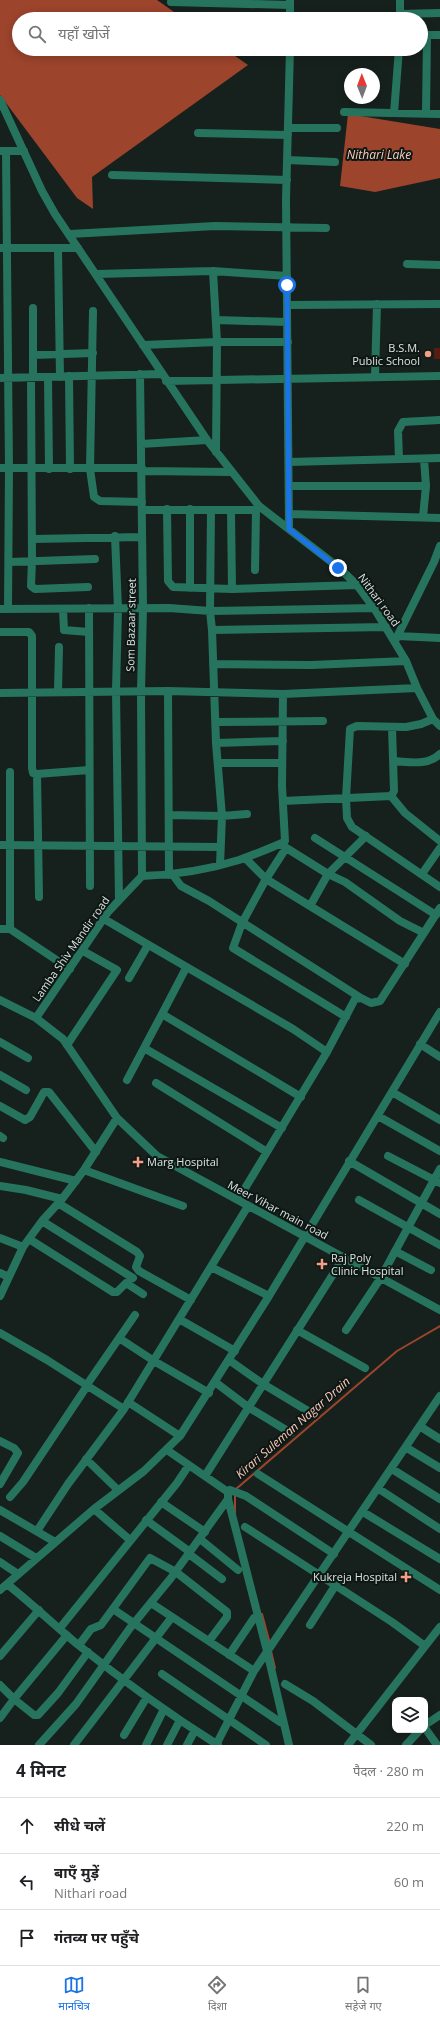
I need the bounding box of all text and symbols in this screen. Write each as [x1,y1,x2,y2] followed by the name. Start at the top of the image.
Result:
[12,12,428,56] search box
[26,23,48,45] icon: search
[58,23,110,43] text: यहाँ खोजें
[344,68,380,104] north arrow
[347,146,411,163] water label: Nithari Lake
[278,276,296,294] route start
[352,340,420,368] place label: B.S.M. Public School
[423,349,433,359] marker: B.S.M. Public School
[329,559,347,577] route end
[355,570,404,629] street label: Nithari road
[122,578,139,672] street label: Som Bazaar street
[29,893,113,1004] street label: Lamba Shiv Mandir road
[147,1154,219,1169] place label: Marg Hospital
[132,1156,144,1168] marker: Marg Hospital
[225,1177,331,1242] street label: Meer Vihar main road
[331,1250,403,1278] place label: Raj Poly Clinic Hospital
[316,1258,328,1270] marker: Raj Poly Clinic Hospital
[232,1373,354,1482] water label: Kirari Suleman Nagar Drain
[313,1569,397,1584] place label: Kukreja Hospital
[400,1571,412,1583] marker: Kukreja Hospital
[392,1697,428,1733] map controls
[392,1697,428,1733] button: layers
[16,1759,66,1782] text: 4 मिनट
[353,1762,424,1780] text: पैदल · 280 m
[16,1815,38,1837] icon: ahead
[54,1815,105,1835] text: सीधे चलें
[386,1817,424,1835] text: 220 m
[54,1862,99,1882] text: बाएँ मुड़ें
[16,1871,38,1893] icon: left
[394,1873,424,1891] text: 60 m
[54,1884,127,1902] text: Nithari road
[16,1927,38,1949] icon: arrive
[54,1927,139,1947] text: गंतव्य पर पहुँचे
[58,1974,90,2014] tab: मानचित्र
[206,1974,228,2014] tab: दिशा
[345,1974,382,2014] tab: सहेजे गए

